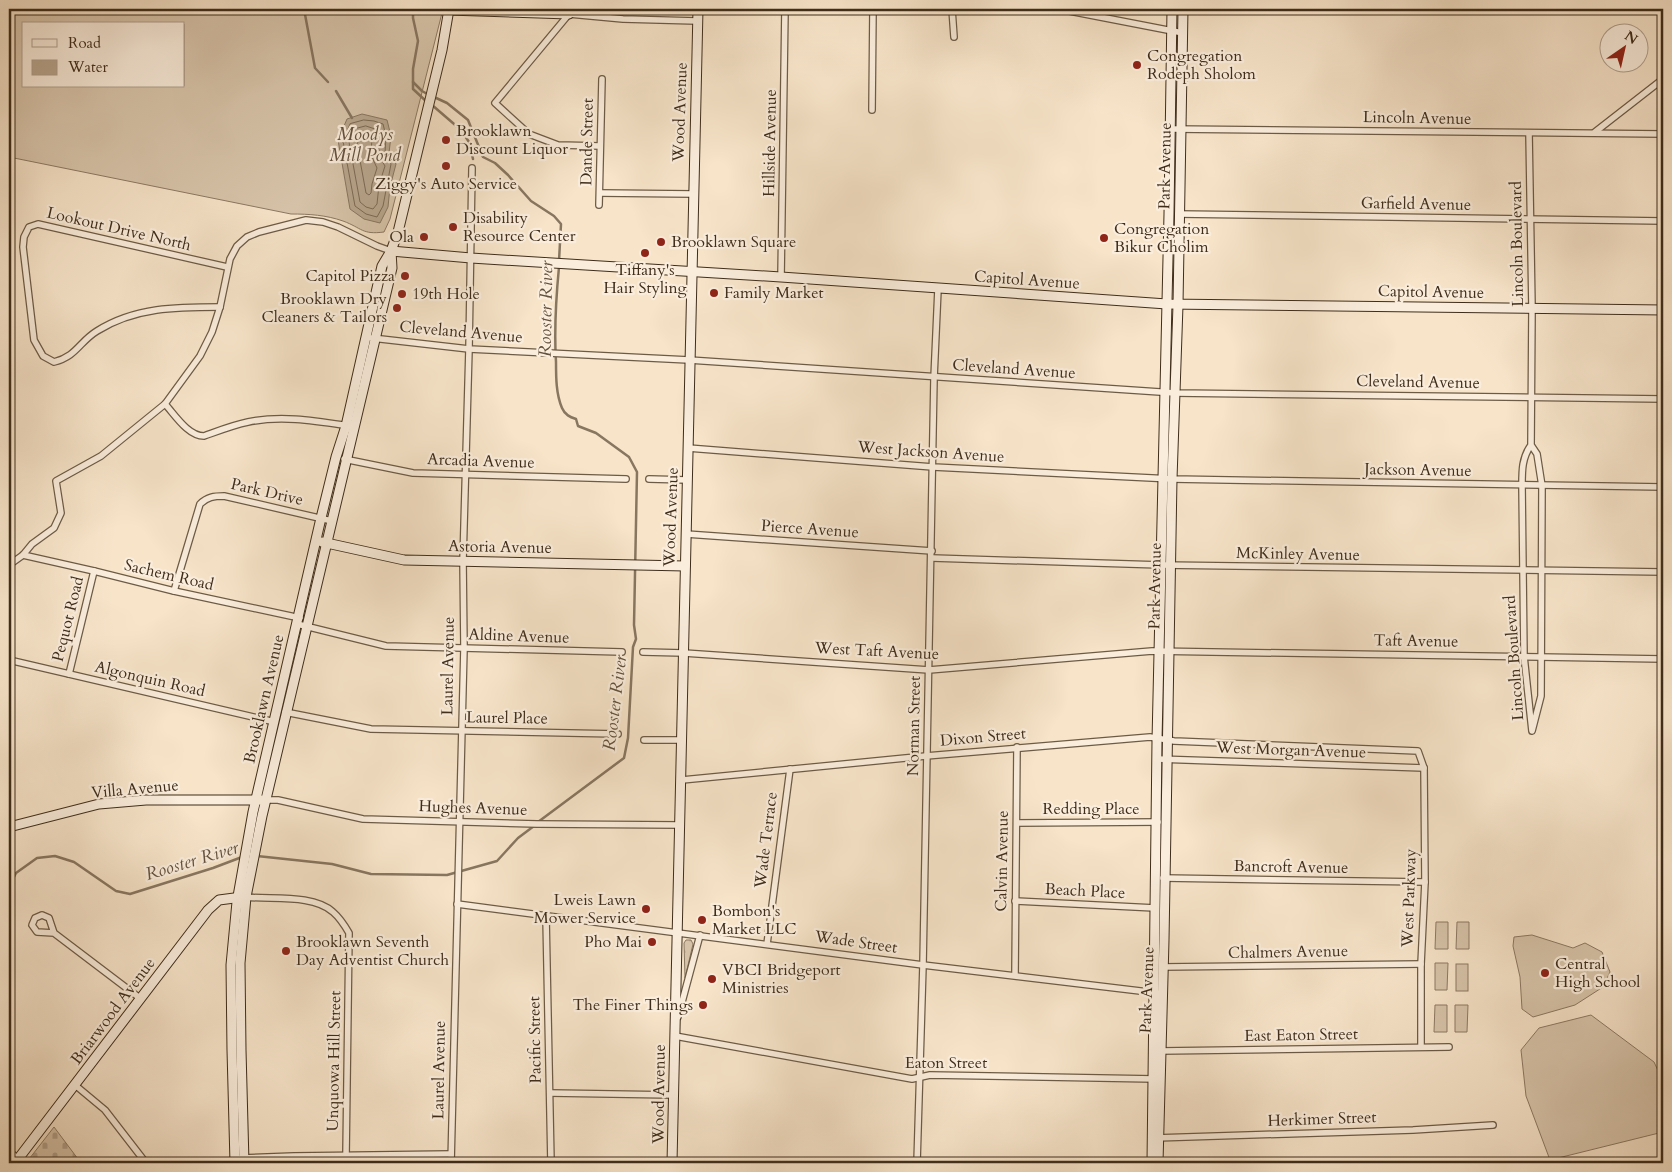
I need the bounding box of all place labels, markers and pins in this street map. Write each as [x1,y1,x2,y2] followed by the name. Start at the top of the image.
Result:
[1147,45,1256,85] place label: Congregation Rodeph Sholom
[1131,59,1143,71] marker: Congregation Rodeph Sholom
[456,120,568,160] place label: Brooklawn Discount Liquor
[440,134,452,146] marker: Brooklawn Discount Liquor
[440,160,452,172] marker: Ziggy's Auto Service
[375,173,517,195] place label: Ziggy's Auto Service
[463,207,576,247] place label: Disability Resource Center
[1114,218,1209,258] place label: Congregation Bikur Cholim
[447,221,459,233] marker: Disability Resource Center
[389,226,414,248] place label: Ola
[418,231,430,243] marker: Ola
[671,231,796,253] place label: Brooklawn Square
[1098,232,1110,244] marker: Congregation Bikur Cholim
[655,236,667,248] marker: Brooklawn Square
[639,247,651,259] marker: Tiffany's Hair Styling
[603,259,687,299] place label: Tiffany's Hair Styling
[306,265,395,287] place label: Capitol Pizza
[399,270,411,282] marker: Capitol Pizza
[724,282,824,304] place label: Family Market
[412,283,480,305] place label: 19th Hole
[708,287,720,299] marker: Family Market
[261,288,388,328] place label: Brooklawn Dry Cleaners & Tailors
[396,288,408,300] marker: 19th Hole
[391,302,403,314] marker: Brooklawn Dry Cleaners & Tailors
[534,889,636,929] place label: Lweis Lawn Mower Service
[712,900,797,940] place label: Bombon's Market LLC
[640,903,652,915] marker: Lweis Lawn Mower Service
[696,914,708,926] marker: Bombon's Market LLC
[296,931,449,971] place label: Brooklawn Seventh Day Adventist Church
[584,931,643,953] place label: Pho Mai
[646,936,658,948] marker: Pho Mai
[280,945,292,957] marker: Brooklawn Seventh Day Adventist Church
[1555,953,1640,993] place label: Central High School
[722,959,841,999] place label: VBCI Bridgeport Ministries
[1539,967,1551,979] marker: Central High School
[706,973,718,985] marker: VBCI Bridgeport Ministries
[572,994,693,1016] place label: The Finer Things
[697,999,709,1011] marker: The Finer Things

